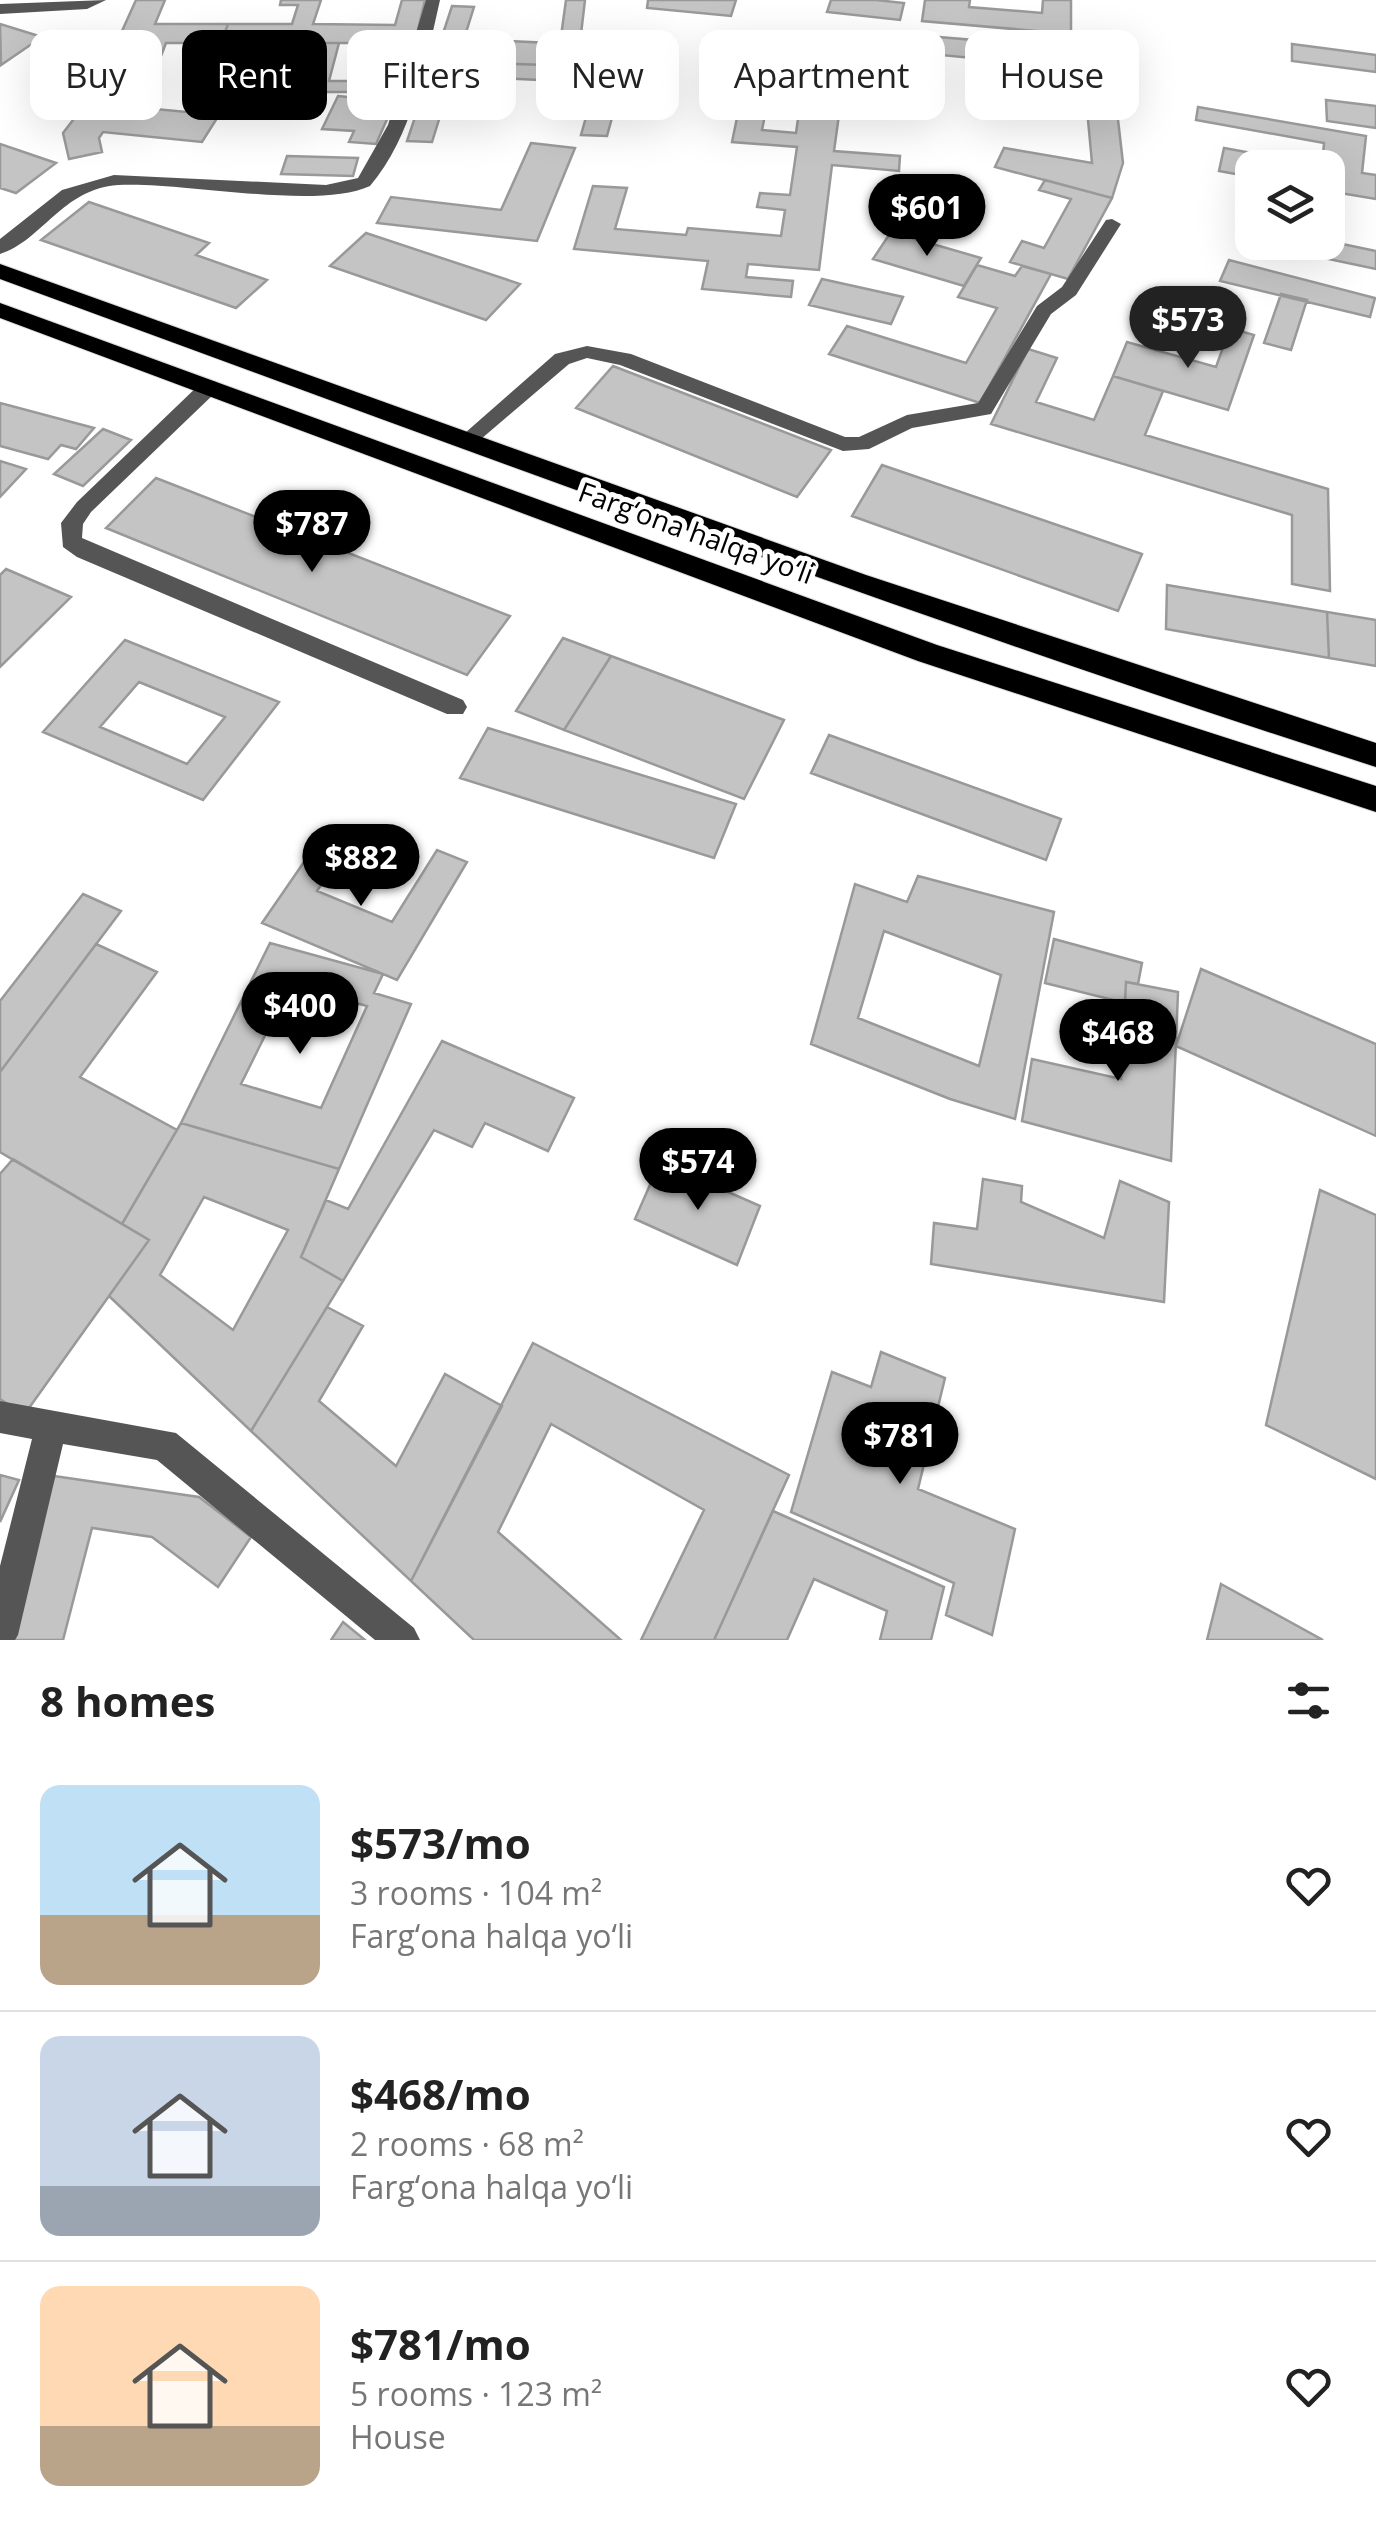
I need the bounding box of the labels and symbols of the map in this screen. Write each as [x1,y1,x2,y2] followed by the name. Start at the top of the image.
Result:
[868,174,986,259] pin: $601
[1129,286,1247,371] pin: $573
[573,472,819,592] street label: Farg‘ona halqa yo‘li
[253,490,371,575] pin: $787
[302,824,420,909] pin: $882
[241,972,359,1057] pin: $400
[1059,999,1177,1084] pin: $468
[639,1128,757,1213] pin: $574
[841,1402,959,1487] pin: $781

